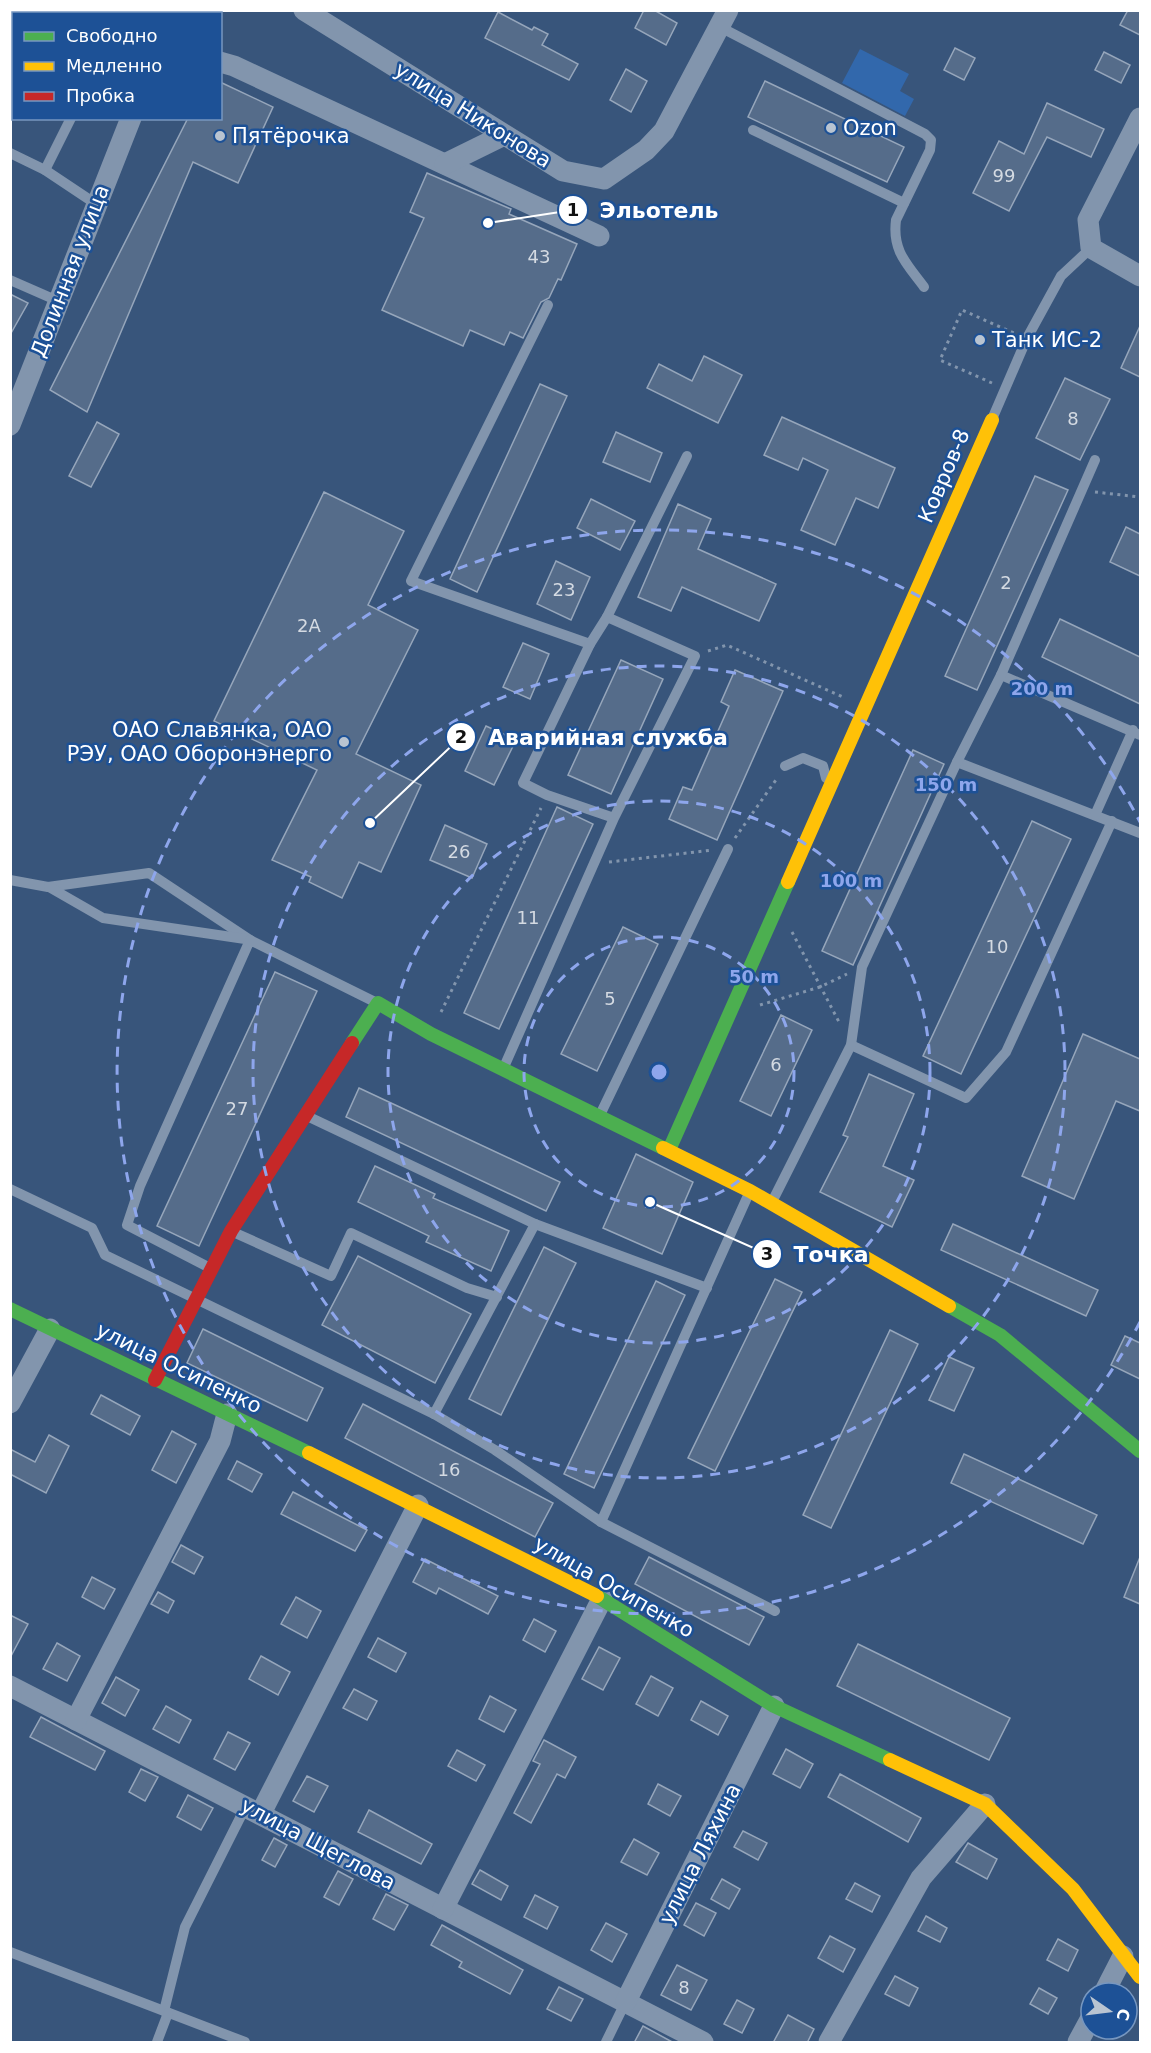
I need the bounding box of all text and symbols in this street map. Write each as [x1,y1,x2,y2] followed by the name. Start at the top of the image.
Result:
[12,12,222,120] legend
[66,25,158,46] text: Свободно
[66,55,162,76] text: Медленно
[390,57,556,173] street label: улица Никонова
[66,85,135,106] text: Пробка
[843,116,897,140] place label: Ozon
[824,121,838,135] marker: Ozon
[232,124,350,148] place label: Пятёрочка
[213,129,227,143] marker: Пятёрочка
[993,165,1015,186] house number: 99
[26,181,114,361] street label: Долинная улица
[558,190,731,230] callout: Эльотель
[600,198,718,223] text: Эльотель
[567,199,579,220] text: 1
[528,246,550,267] house number: 43
[991,328,1102,352] place label: Танк ИС-2
[973,333,987,347] marker: Танк ИС-2
[1067,408,1079,429] house number: 8
[913,425,975,527] street label: Ковров-8
[1000,572,1012,593] house number: 2
[553,579,575,600] house number: 23
[297,615,322,636] house number: 2А
[1011,678,1073,699] text: 200 m
[446,717,739,757] callout: Аварийная служба
[67,718,332,766] place label: ОАО Славянка, ОАО РЭУ, ОАО Оборонэнерго
[488,725,728,750] text: Аварийная служба
[455,726,467,747] text: 2
[337,735,351,749] marker: ОАО Славянка, ОАО РЭУ, ОАО Оборонэнерго
[915,774,977,795] text: 150 m
[448,841,470,862] house number: 26
[820,870,882,891] text: 100 m
[517,907,539,928] house number: 11
[986,936,1008,957] house number: 10
[729,966,779,987] text: 50 m
[604,988,616,1009] house number: 5
[770,1054,782,1075] house number: 6
[649,1062,669,1082] centre of rings
[226,1098,248,1119] house number: 27
[752,1234,881,1274] callout: Точка
[793,1242,869,1267] text: Точка
[761,1243,773,1264] text: 3
[92,1318,266,1418] street label: улица Осипенко
[438,1459,460,1480] house number: 16
[530,1531,698,1643] street label: улица Осипенко
[654,1780,746,1928] street label: улица Ляхина
[237,1793,399,1895] street label: улица Щеглова
[678,1977,690,1998] house number: 8
[1079,1981,1139,2041] north arrow
[1112,2007,1134,2023] text: С

